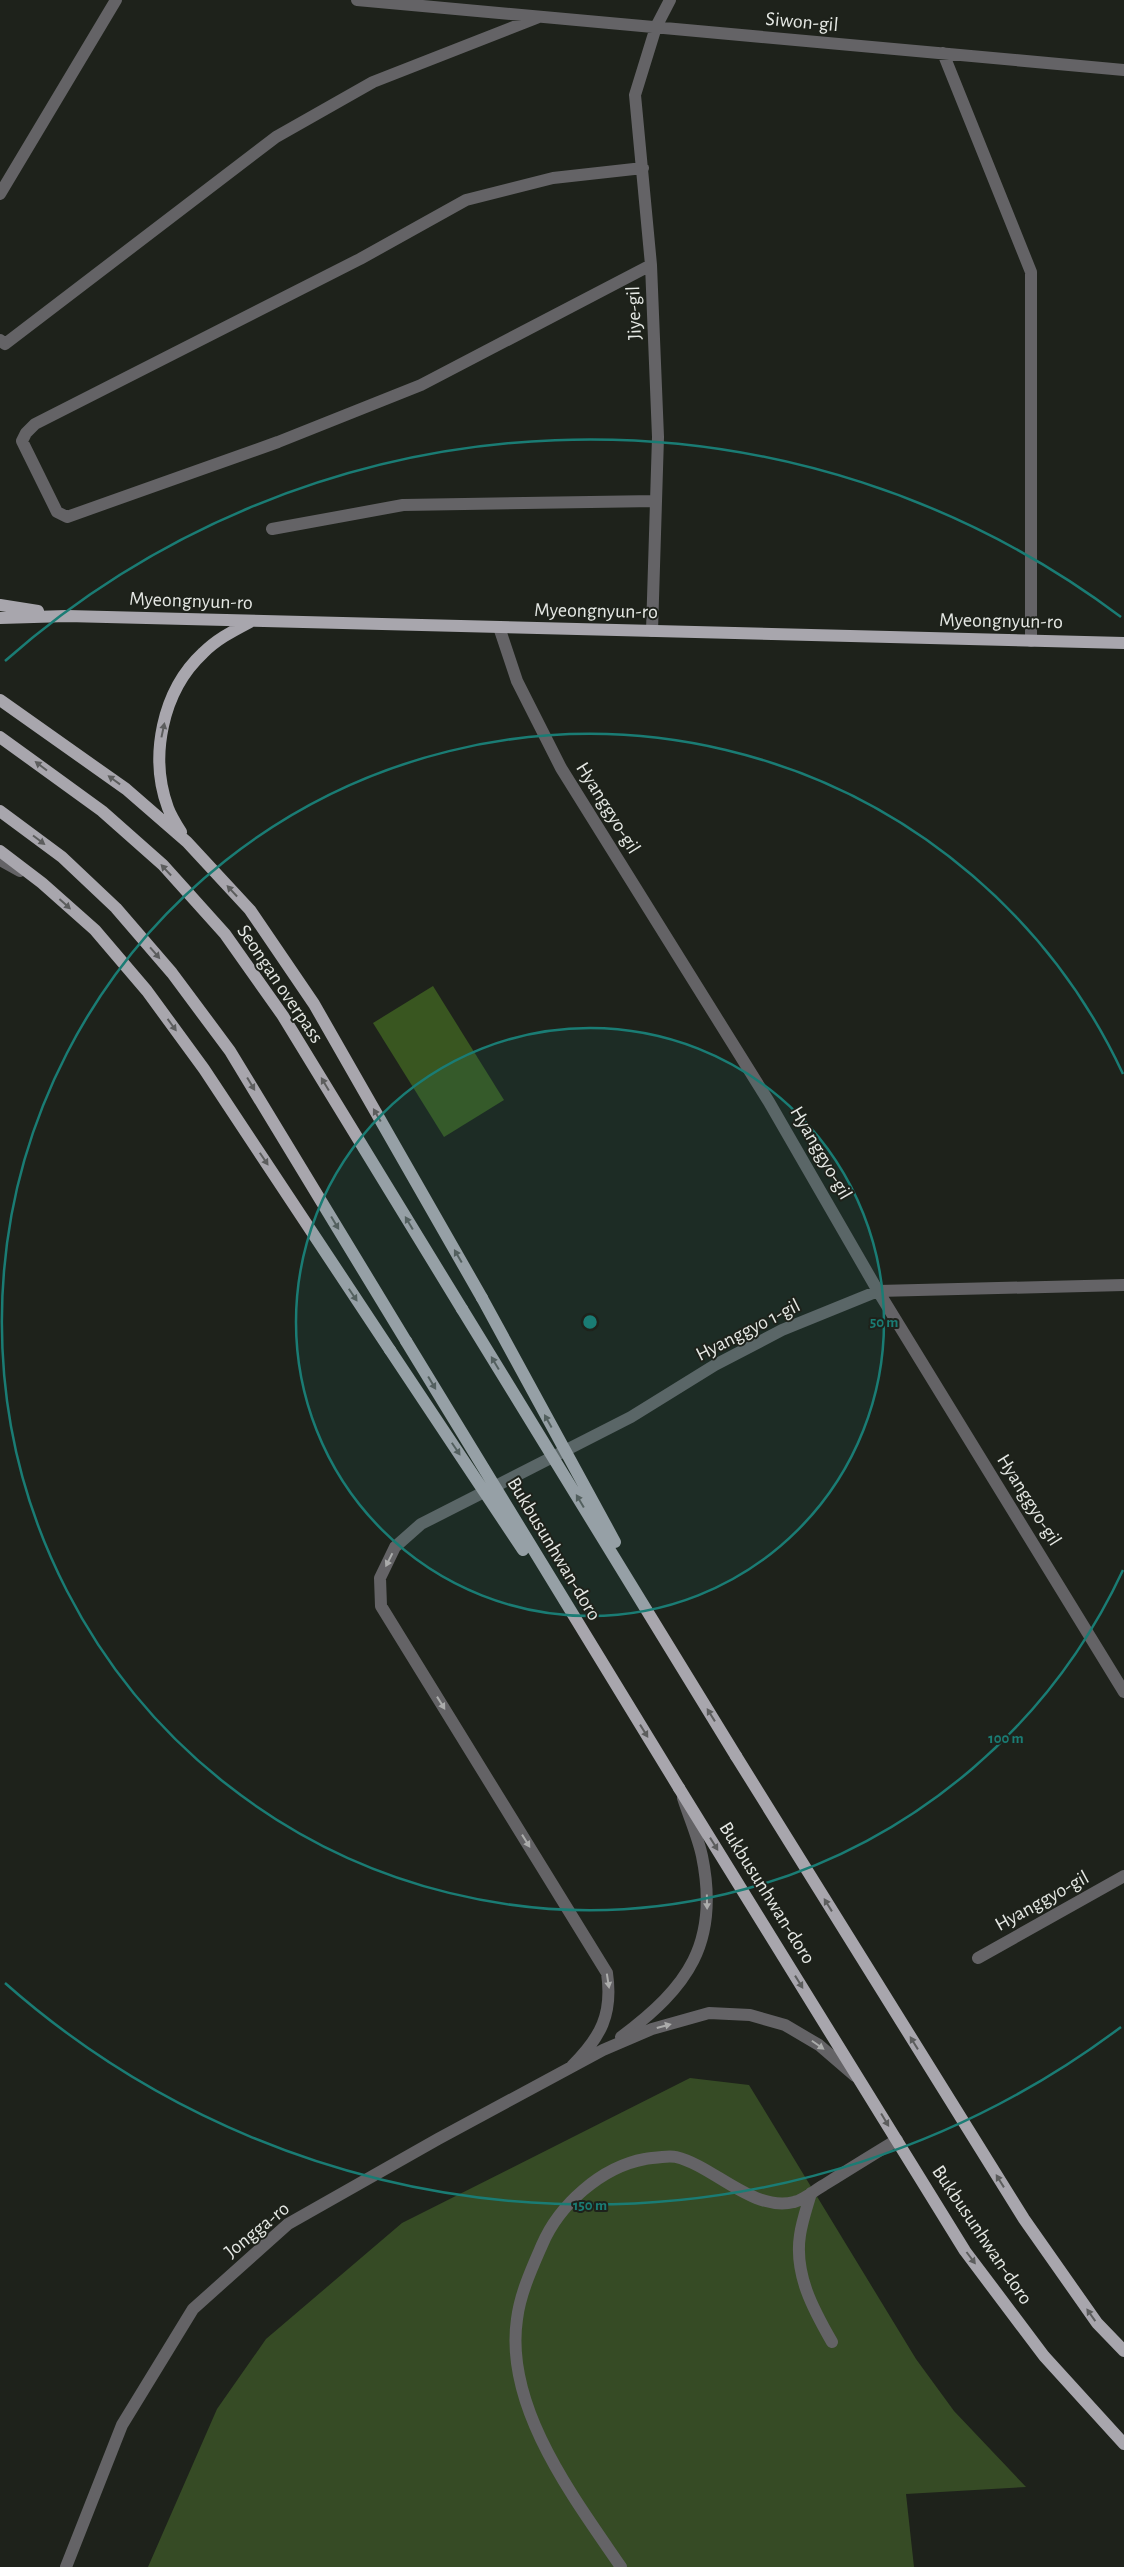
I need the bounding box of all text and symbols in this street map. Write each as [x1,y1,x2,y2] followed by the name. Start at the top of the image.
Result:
[765,9,839,35] street label: Siwon-gil
[623,286,645,340] street label: Jiye-gil
[129,589,253,613] street label: Myeongnyun-ro
[534,600,658,622] street label: Myeongnyun-ro
[939,610,1063,632] street label: Myeongnyun-ro
[159,722,167,738] one-way arrow
[572,759,644,857] street label: Hyanggyo-gil
[34,761,48,771] one-way arrow
[107,776,120,786] one-way arrow
[32,835,46,845] one-way arrow
[160,864,172,876] one-way arrow
[226,885,238,897] one-way arrow
[59,898,72,909] one-way arrow
[233,921,327,1047] street label: Seongan overpass
[150,946,161,959] one-way arrow
[167,1018,177,1032] one-way arrow
[246,1078,255,1091] one-way arrow
[320,1078,329,1091] one-way arrow
[786,1103,856,1203] street label: Hyanggyo-gil
[373,1108,382,1122] one-way arrow
[259,1153,269,1166] one-way arrow
[405,1216,414,1229] one-way arrow
[330,1217,339,1230] one-way arrow
[453,1250,462,1263] one-way arrow
[349,1288,358,1302] one-way arrow
[693,1295,803,1365] street label: Hyanggyo 1-gil
[581,1313,599,1331] centre of rings
[870,1315,898,1330] text: 50 m
[491,1356,500,1369] one-way arrow
[427,1376,436,1389] one-way arrow
[544,1414,553,1427] one-way arrow
[451,1442,461,1455] one-way arrow
[993,1451,1065,1549] street label: Hyanggyo-gil
[503,1474,605,1624] street label: Bukbusunhwan-doro
[576,1495,585,1508] one-way arrow
[385,1552,393,1567] one-way arrow
[436,1696,445,1709] one-way arrow
[706,1708,715,1721] one-way arrow
[639,1724,648,1737] one-way arrow
[988,1731,1024,1746] text: 100 m
[715,1819,819,1967] street label: Bukbusunhwan-doro
[521,1835,530,1848] one-way arrow
[709,1837,718,1850] one-way arrow
[992,1867,1092,1935] street label: Hyanggyo-gil
[703,1894,711,1910] one-way arrow
[823,1898,832,1911] one-way arrow
[604,1973,612,1989] one-way arrow
[795,1976,804,1989] one-way arrow
[657,2021,672,2029] one-way arrow
[909,2036,918,2049] one-way arrow
[811,2040,825,2050] one-way arrow
[880,2114,889,2127] one-way arrow
[928,2162,1036,2308] street label: Bukbusunhwan-doro
[995,2174,1004,2187] one-way arrow
[221,2198,293,2262] street label: Jongga-ro
[573,2198,607,2213] text: 150 m
[966,2251,976,2265] one-way arrow
[1086,2308,1096,2322] one-way arrow

